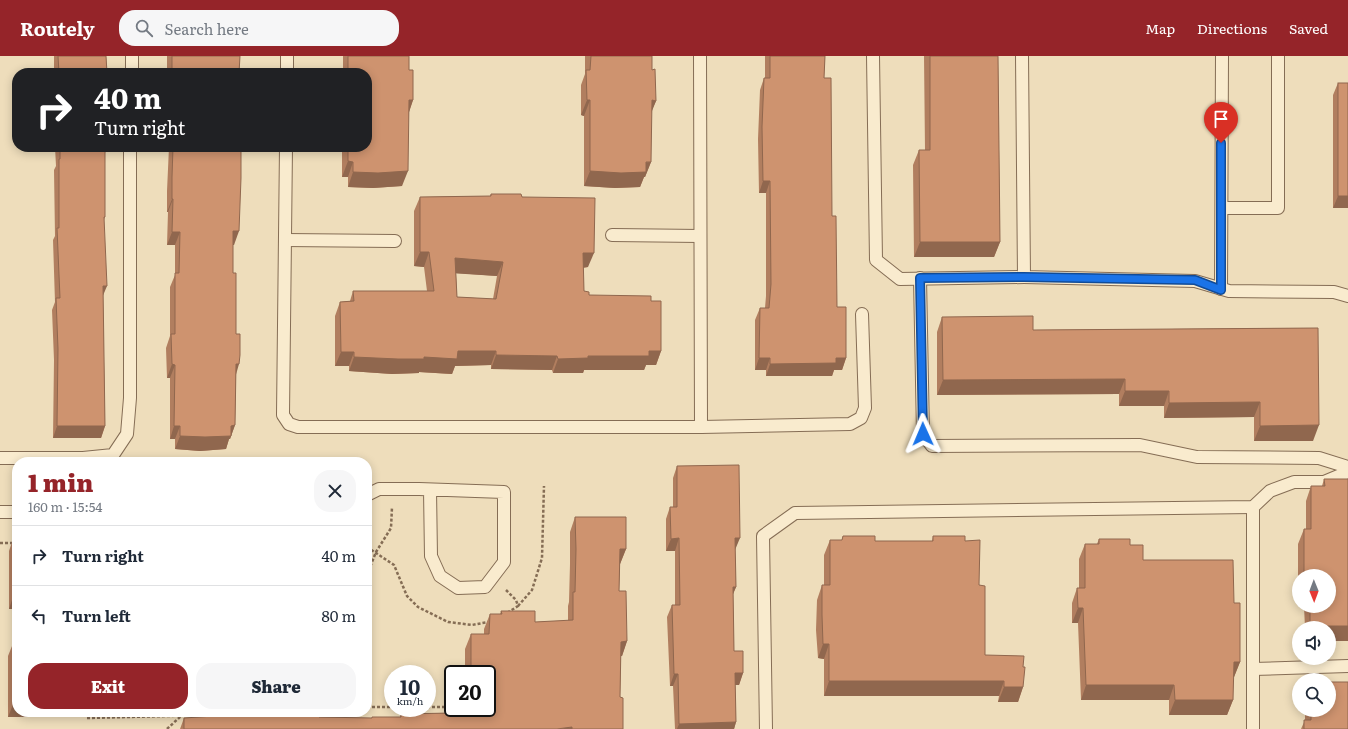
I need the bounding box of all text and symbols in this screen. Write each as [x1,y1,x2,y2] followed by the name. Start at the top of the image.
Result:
[119,10,399,46] search box
[20,14,95,42] text: Routely
[133,17,155,39] icon: search
[165,17,249,40] text: Search here
[1145,18,1175,38] text: Map
[1197,18,1267,38] text: Directions
[1289,18,1328,38] text: Saved
[94,76,162,118] text: 40 m
[28,84,80,136] icon: right
[1204,102,1238,143] pin
[1210,108,1232,130] icon: arrive
[94,114,185,141] text: Turn right
[902,413,944,455] position arrow
[28,464,93,499] text: 1 min
[314,470,356,512] button: close
[28,497,103,516] text: 160 m · 15:54
[62,544,144,567] text: Turn right
[322,544,356,567] text: 40 m
[28,545,50,567] icon: right
[1292,569,1336,613] north arrow
[1292,569,1336,717] map controls
[62,604,131,627] text: Turn left
[322,604,356,627] text: 80 m
[28,605,50,627] icon: left
[1292,621,1336,665] button: sound
[28,663,188,709] button: Exit
[196,663,356,709] button: Share
[444,665,496,717] speed limit sign: 20
[400,671,420,701] text: 10
[1292,673,1336,717] button: search
[397,693,423,708] text: km/h

